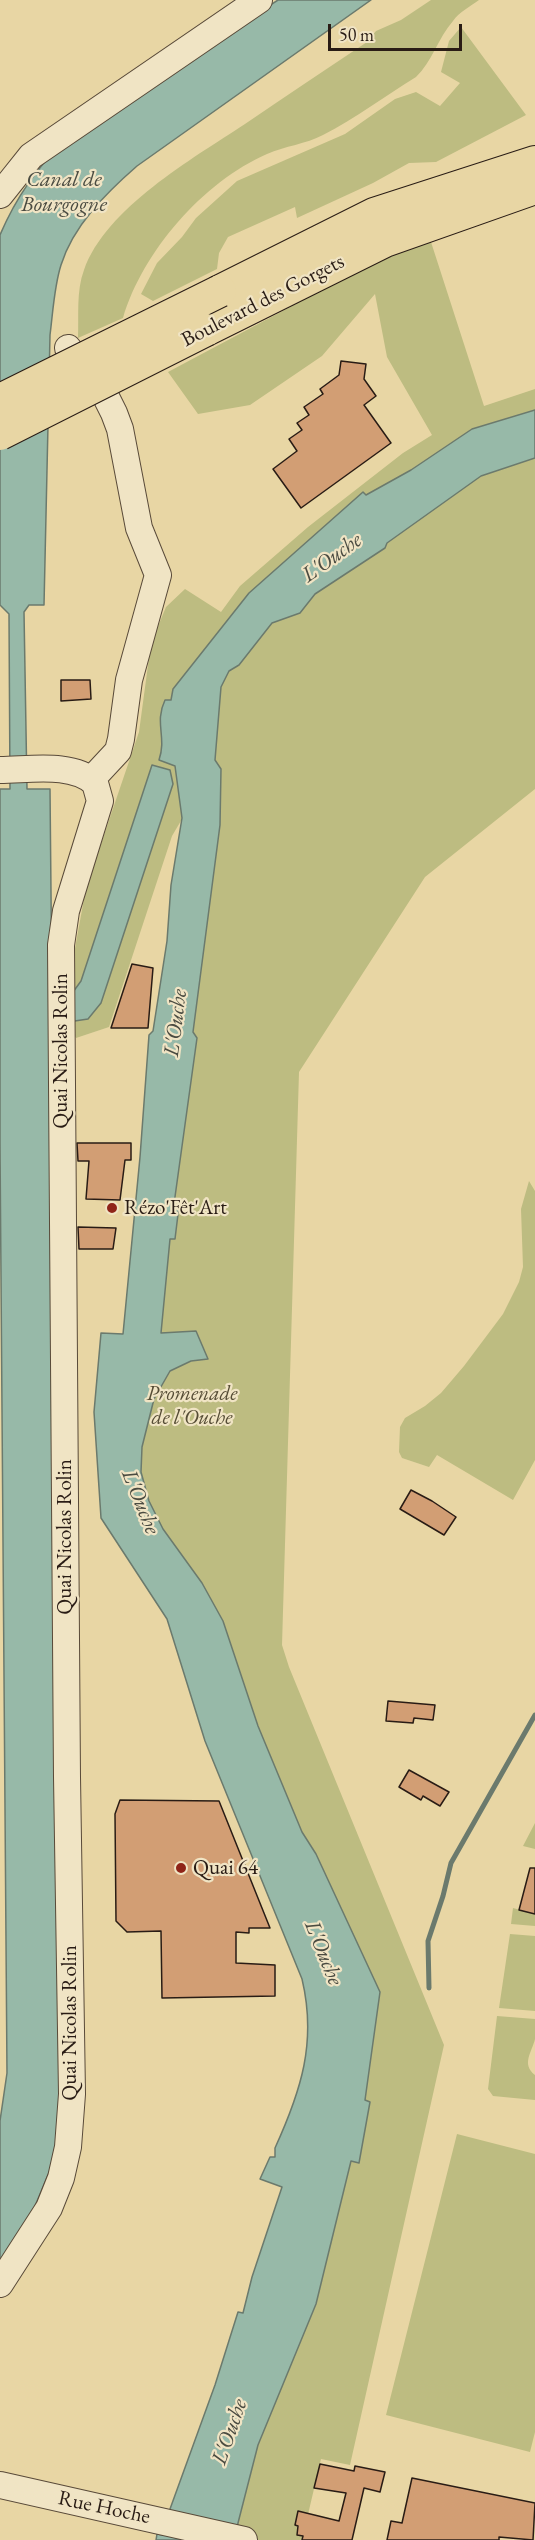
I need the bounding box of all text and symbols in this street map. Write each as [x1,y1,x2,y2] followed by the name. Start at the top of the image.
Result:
[331,12,464,50] scale bar
[339,23,374,46] text: 50 m
[21,167,107,218] water label: Canal de Bourgogne
[177,249,349,353] street label: Boulevard des Gorgets
[297,527,367,589] water label: L'Ouche
[48,973,74,1129] street label: Quai Nicolas Rolin
[159,988,193,1058] water label: L'Ouche
[124,1195,227,1221] place label: Rézo'Fêt'Art
[105,1201,119,1215] marker: Rézo'Fêt'Art
[147,1381,237,1431] park label: Promenade de l'Ouche
[52,1459,78,1615] street label: Quai Nicolas Rolin
[115,1466,165,1538] water label: L'Ouche
[193,1855,258,1881] place label: Quai 64
[174,1861,188,1875] marker: Quai 64
[298,1917,348,1989] water label: L'Ouche
[57,1945,83,2101] street label: Quai Nicolas Rolin
[206,2396,254,2468] water label: L'Ouche
[56,2486,152,2530] street label: Rue Hoche

